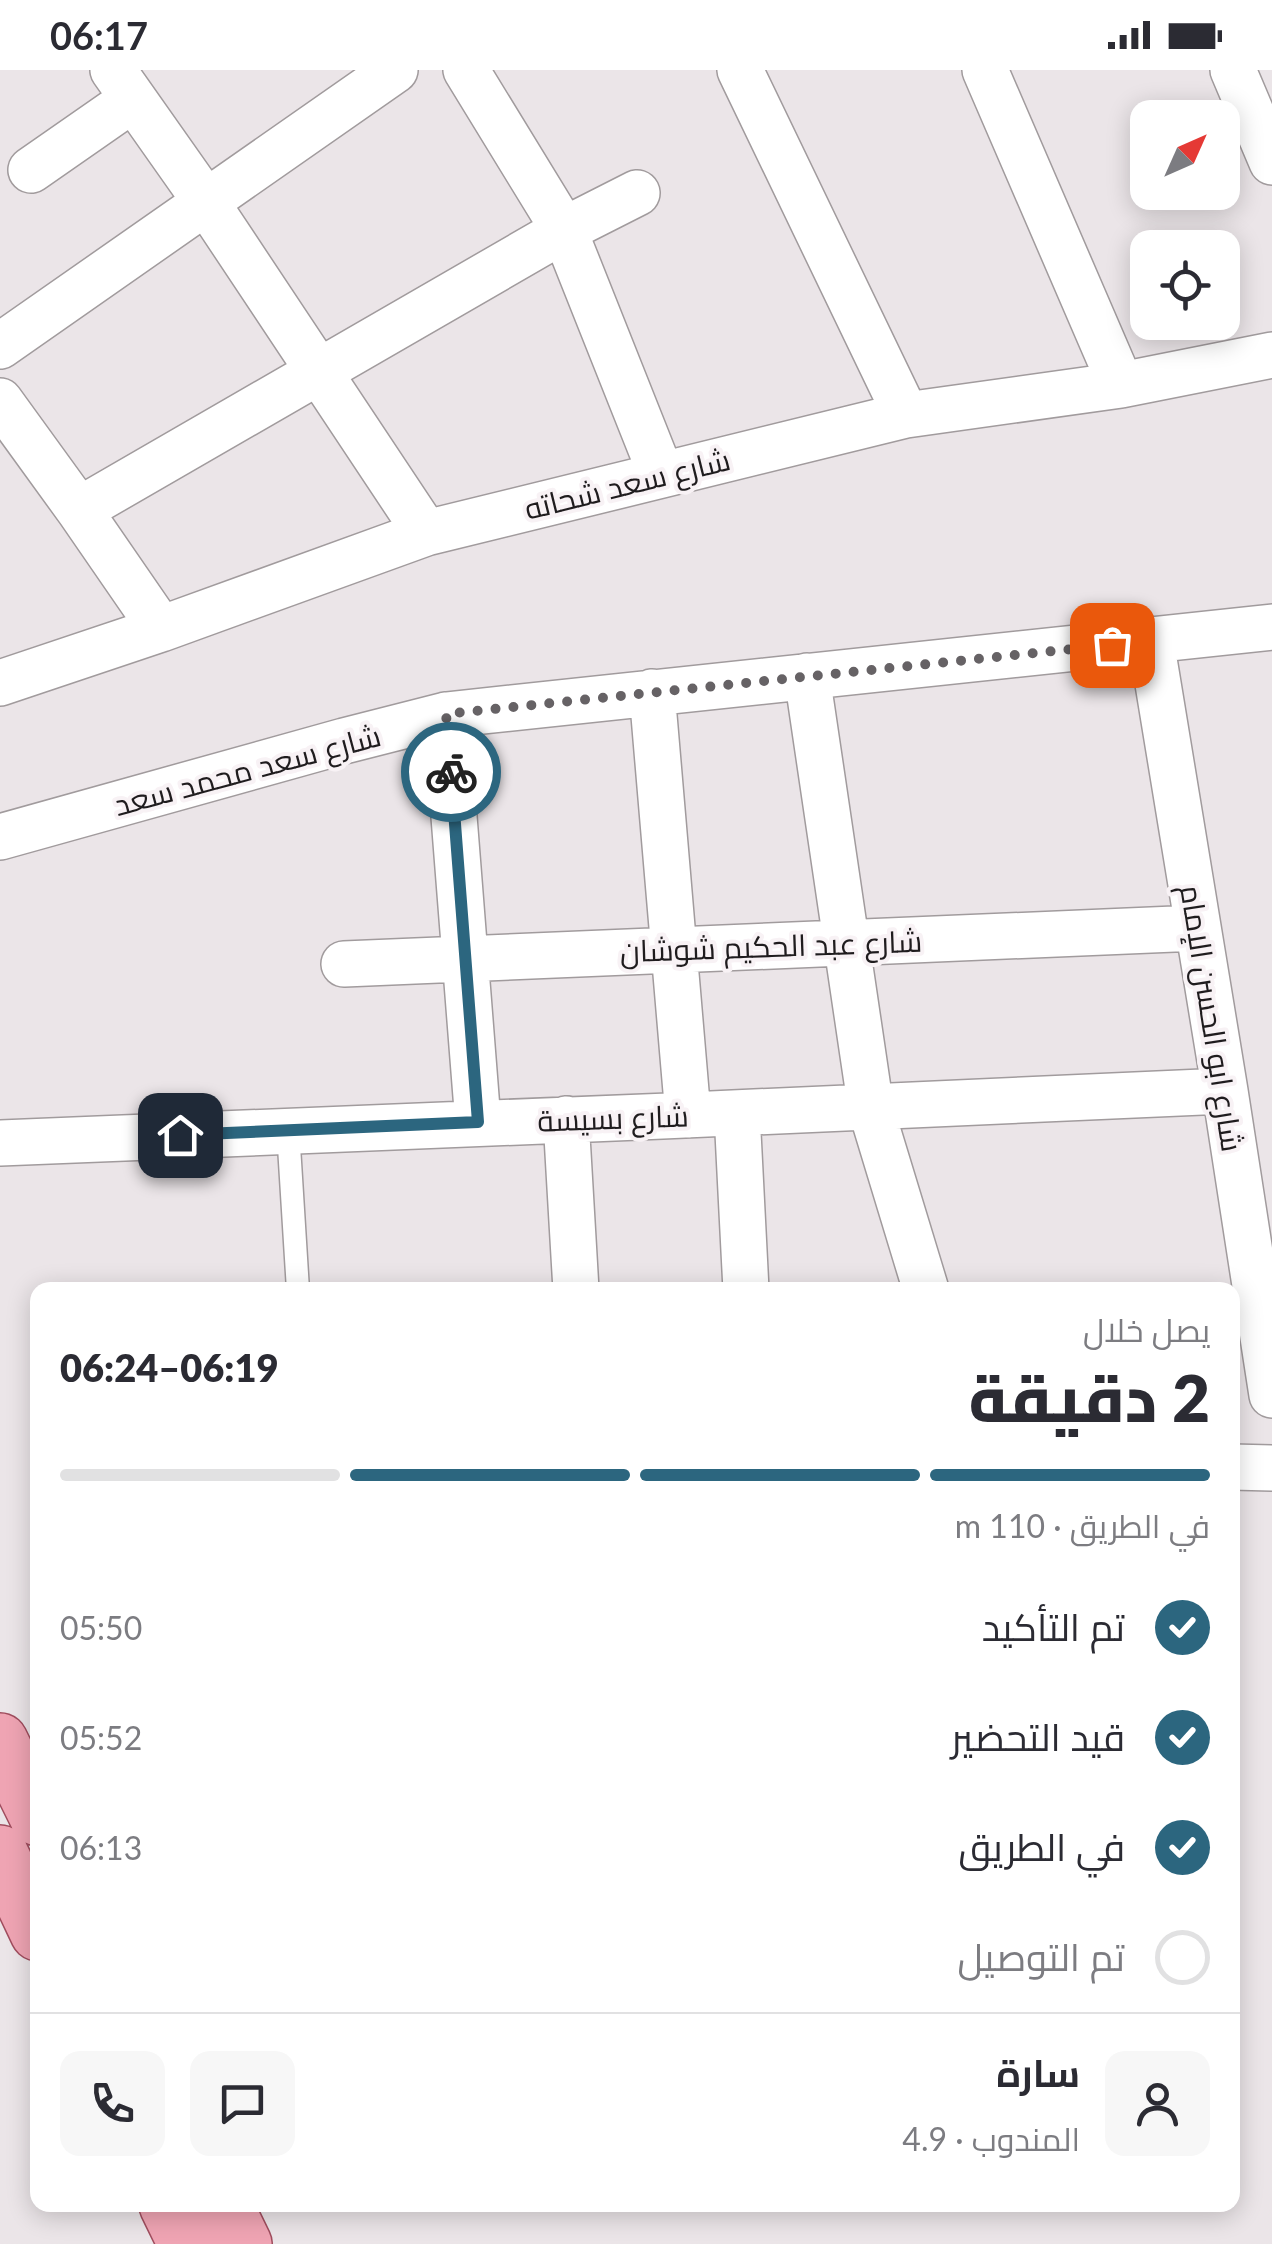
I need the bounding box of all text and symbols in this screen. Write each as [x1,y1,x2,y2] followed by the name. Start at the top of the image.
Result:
[50,12,148,58] text: 06:17
[1130,100,1240,210] north arrow
[1130,100,1240,340] map controls
[1130,230,1240,340] button: locate
[521,440,734,530] street label: شارع سعد شحاته
[1070,603,1155,688] pin
[1085,618,1140,673] icon: bag
[110,716,385,826] street label: شارع سعد محمد سعد
[401,722,501,822] courier
[424,745,479,800] icon: bike
[1170,882,1252,1155] street label: شارع ابو الحسن الإمام
[619,922,923,972] street label: شارع عبد الحكيم شوشان
[138,1093,223,1178] pin
[537,1096,690,1142] street label: شارع بسيسة
[153,1108,208,1163] icon: home
[1083,1310,1210,1349] text: يصل خلال
[60,1344,279,1390] text: 06:19–06:24
[969,1358,1210,1436] text: 2 دقيقة
[955,1506,1210,1545] text: في الطريق · 110 m
[1155,1600,1210,1655] icon: check
[982,1603,1125,1649] text: تم التأكيد
[60,1608,142,1647] text: 05:50
[1155,1710,1210,1765] icon: check
[951,1713,1125,1759] text: قيد التحضير
[60,1718,142,1757] text: 05:52
[1155,1820,1210,1875] icon: check
[958,1823,1125,1869] text: في الطريق
[60,1828,142,1867] text: 06:13
[957,1933,1125,1979] text: تم التوصيل
[997,2049,1080,2095] text: سارة
[60,2051,165,2156] button: phone
[190,2051,295,2156] button: chat
[1105,2051,1210,2156] button: person
[902,2119,1080,2158] text: المندوب · 4.9

